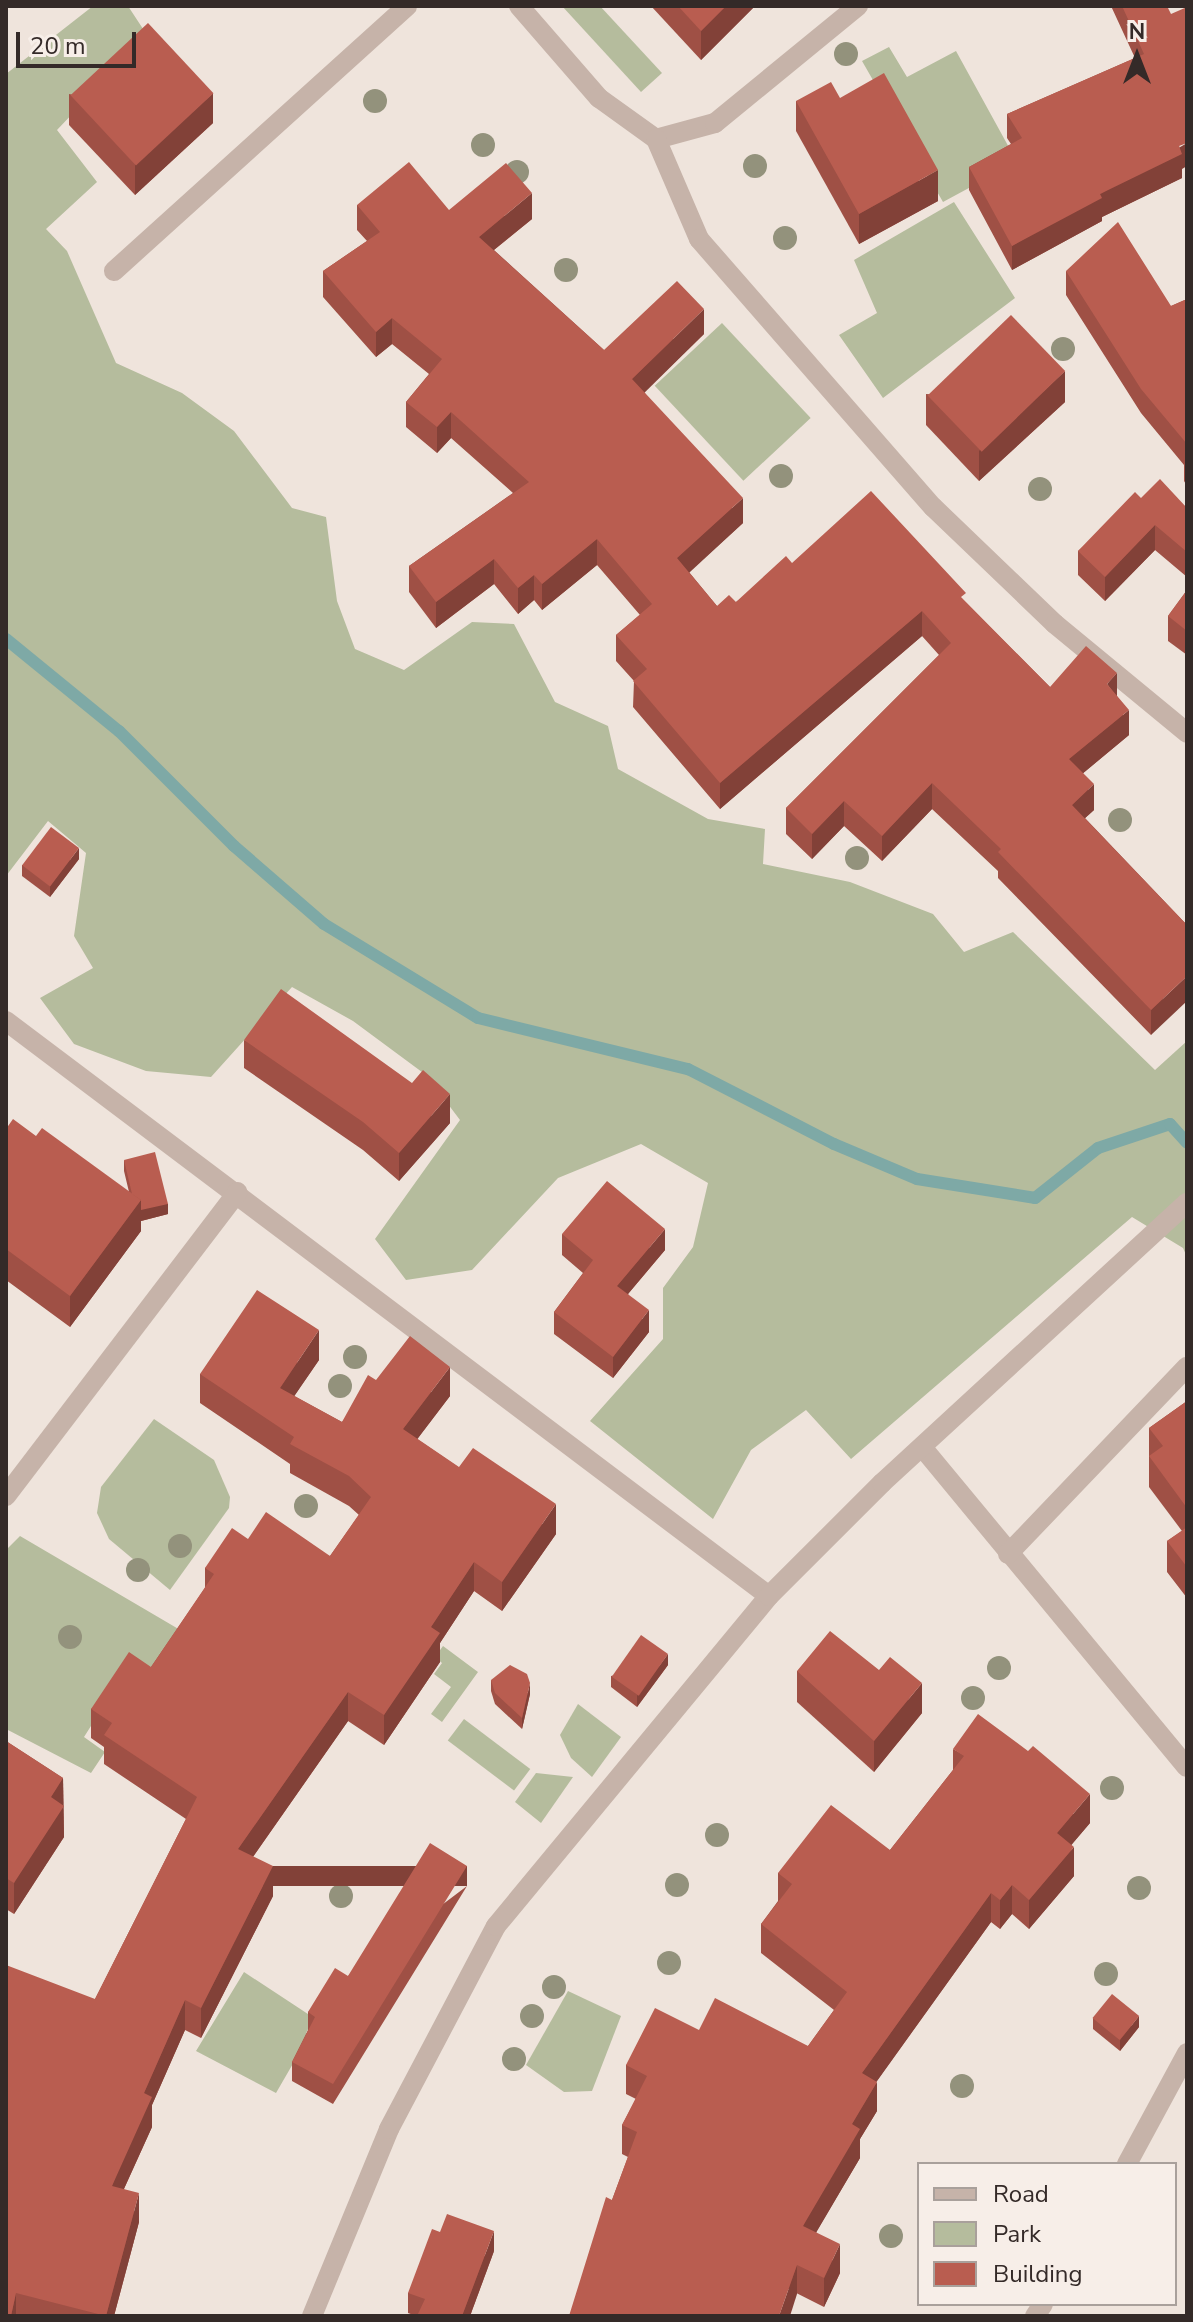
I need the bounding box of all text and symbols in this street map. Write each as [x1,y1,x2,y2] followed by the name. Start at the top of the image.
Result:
[20,16,140,66] scale bar
[1097,16,1177,96] north arrow
[1129,17,1145,47] text: N
[30,30,86,62] text: 20 m
[917,2162,1177,2306] legend
[993,2178,1049,2210] text: Road
[993,2218,1041,2250] text: Park
[993,2258,1083,2290] text: Building

